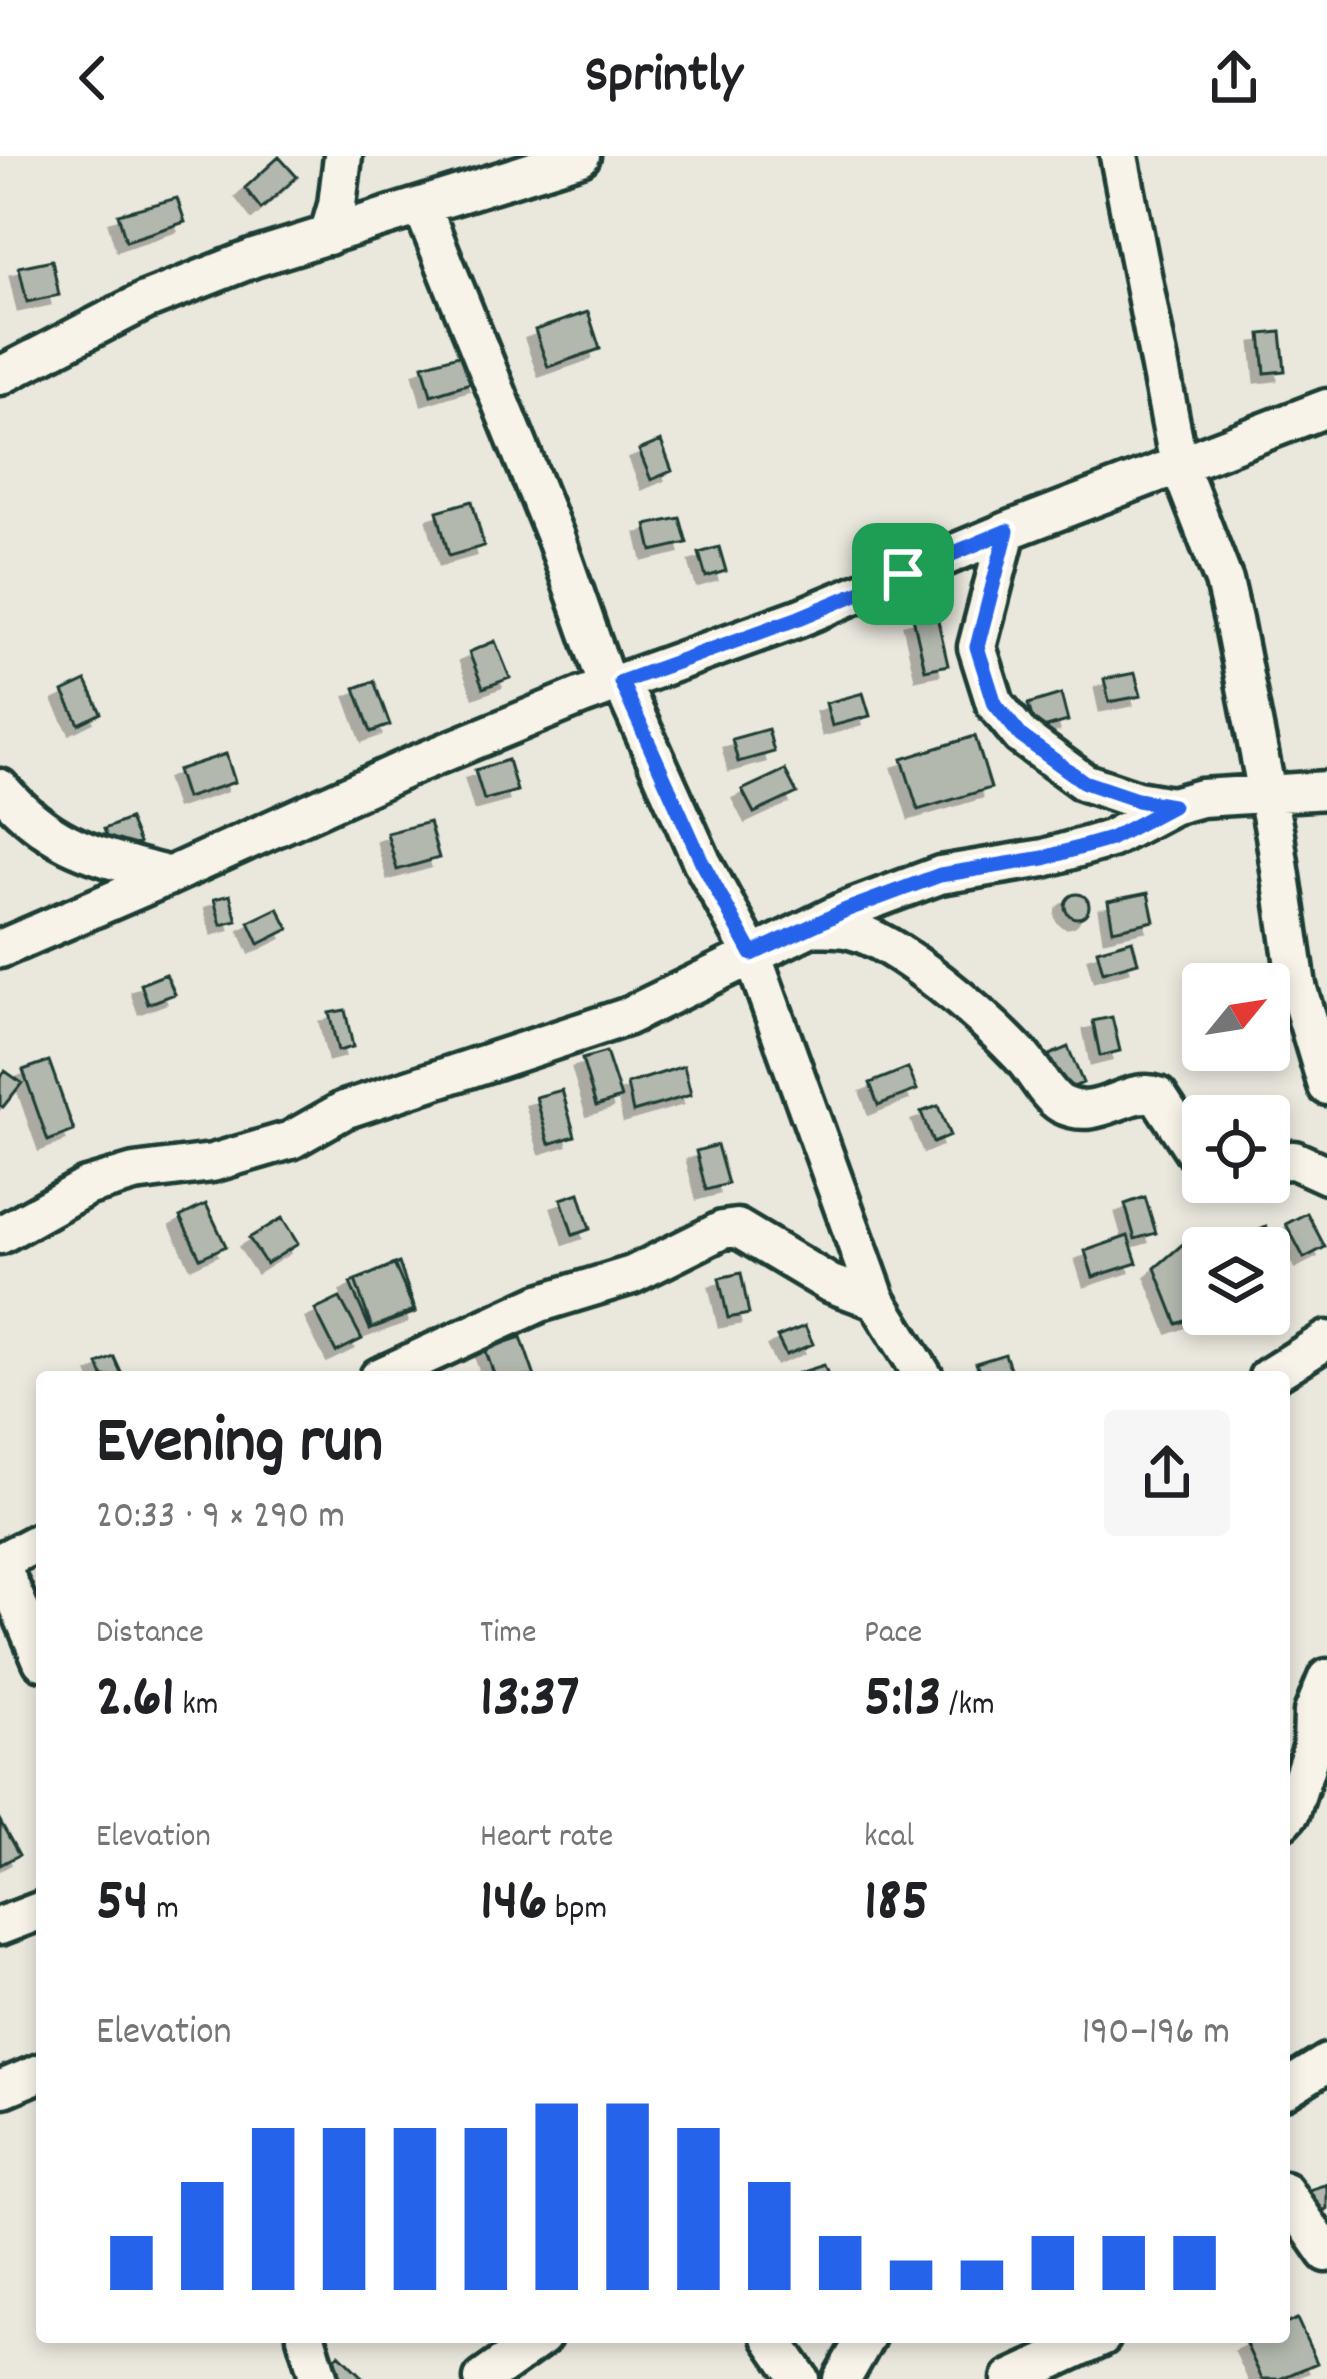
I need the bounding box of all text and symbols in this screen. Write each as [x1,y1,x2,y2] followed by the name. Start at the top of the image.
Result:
[584,40,743,117] text: Sprintly
[60,45,126,111] icon: back
[1201,45,1267,111] icon: share
[852,523,954,625] pin
[870,541,936,607] icon: arrive
[1182,963,1290,1071] north arrow
[1182,963,1290,1335] map controls
[1182,1095,1290,1203] button: locate
[1182,1227,1290,1335] button: layers
[96,1399,383,1493] text: Evening run
[1104,1410,1230,1536] button: share
[96,1491,345,1546] text: 20:33 · 9 × 290 m
[96,1611,204,1658] text: Distance
[480,1611,536,1658] text: Time
[864,1611,922,1658] text: Pace
[96,1658,175,1744] text: 2.61
[480,1658,579,1744] text: 13:37
[864,1658,942,1744] text: 5:13
[175,1683,219,1730] text: km
[942,1683,995,1730] text: /km
[96,1815,211,1862] text: Elevation
[480,1815,613,1862] text: Heart rate
[864,1815,914,1862] text: kcal
[96,1862,149,1948] text: 54
[480,1862,547,1948] text: 146
[864,1862,929,1948] text: 185
[149,1887,179,1934] text: m
[547,1887,607,1934] text: bpm
[96,2007,232,2062] text: Elevation
[1082,2007,1230,2062] text: 190–196 m

